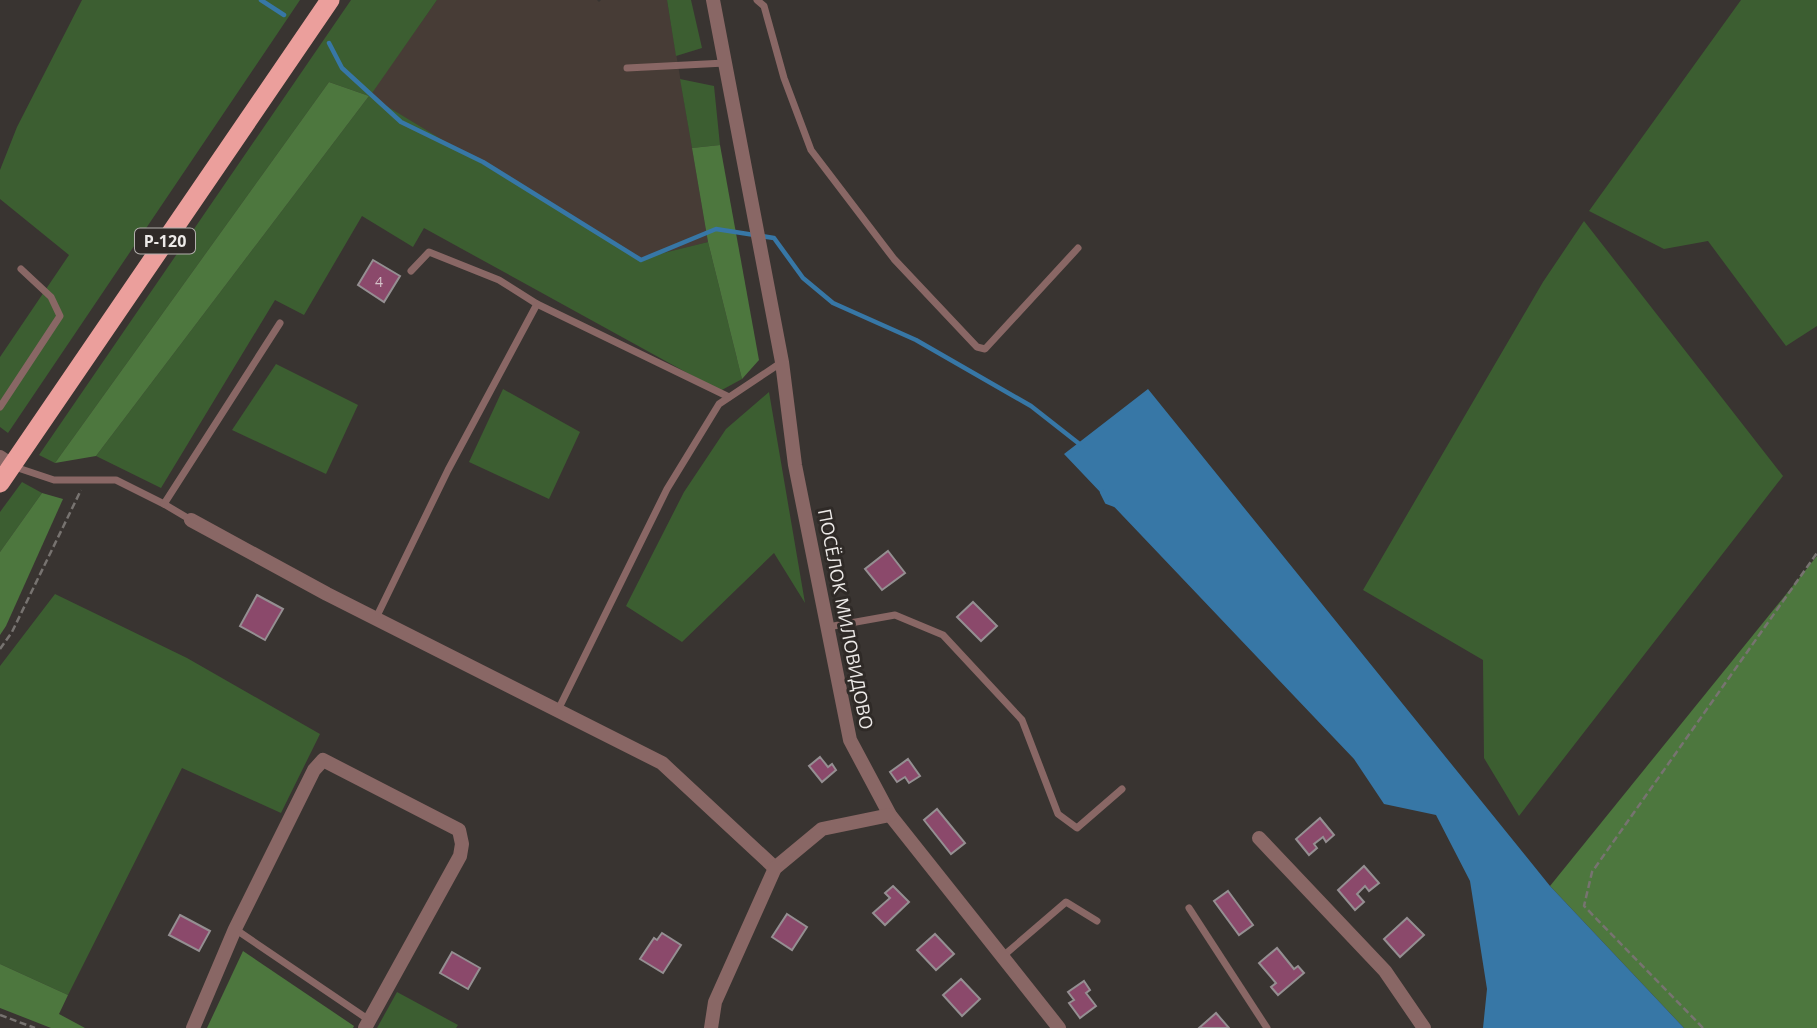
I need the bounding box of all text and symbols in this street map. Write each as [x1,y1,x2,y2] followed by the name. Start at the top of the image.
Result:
[135,229,195,254] road number: Р-120
[375,272,383,291] house number: 4
[813,507,879,731] street label: ПОСЁЛОК МИЛОВИДОВО

